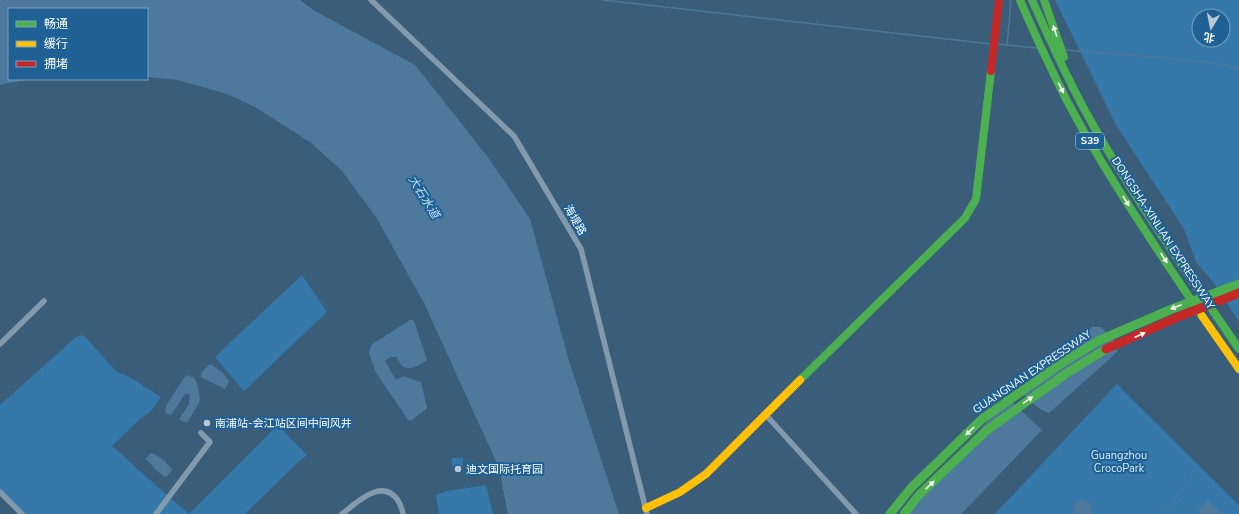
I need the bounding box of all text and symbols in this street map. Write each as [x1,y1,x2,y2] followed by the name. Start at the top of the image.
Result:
[8,8,148,80] legend
[1191,8,1231,48] north arrow
[44,16,68,32] text: 畅通
[1051,25,1057,37] one-way arrow
[1203,29,1216,46] text: 北
[44,36,68,52] text: 缓行
[44,56,68,72] text: 拥堵
[1058,82,1064,94] one-way arrow
[1076,133,1104,149] road number: S39
[1108,154,1218,312] street label: DONGSHA-XINLIAN EXPRESSWAY
[404,172,445,223] water label: 大石水道
[1122,195,1129,207] one-way arrow
[560,202,590,238] street label: 海堤路
[1160,252,1167,264] one-way arrow
[1171,304,1182,310] one-way arrow
[970,326,1095,417] street label: GUANGNAN EXPRESSWAY
[1134,332,1146,338] one-way arrow
[1023,396,1033,404] one-way arrow
[215,416,352,431] place label: 南浦站-会江站区间中间风井
[202,418,212,428] marker: 南浦站-会江站区间中间风井
[965,426,975,436] one-way arrow
[1091,448,1147,476] park label: Guangzhou CrocoPark
[466,462,543,477] place label: 迪文国际托育园
[453,464,463,474] marker: 迪文国际托育园
[925,480,935,490] one-way arrow

